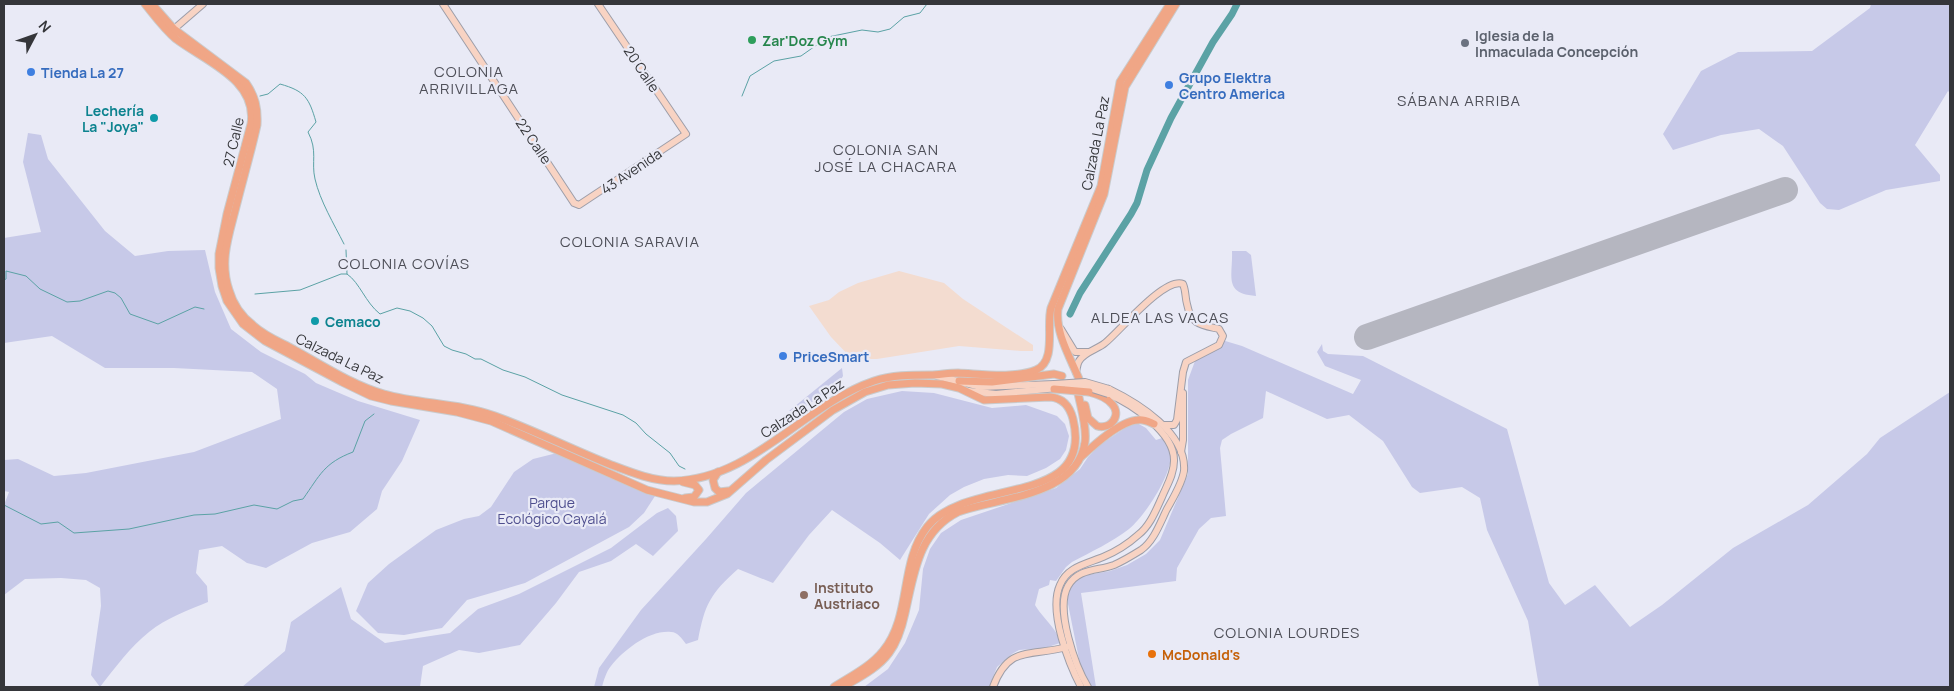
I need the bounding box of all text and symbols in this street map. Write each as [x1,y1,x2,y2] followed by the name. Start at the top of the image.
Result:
[10,10,60,60] north arrow
[35,16,56,36] text: N
[1475,26,1638,61] place label: Iglesia de la Inmaculada Concepción
[762,31,848,50] place label: Zar'Doz Gym
[746,34,758,46] marker: Zar'Doz Gym
[1459,37,1471,49] marker: Iglesia de la Inmaculada Concepción
[620,42,664,96] street label: 20 Calle
[419,61,519,99] district label: COLONIA ARRIVILLAGA
[41,63,124,82] place label: Tienda La 27
[25,66,37,78] marker: Tienda La 27
[1179,68,1285,103] place label: Grupo Elektra Centro America
[1163,79,1175,91] marker: Grupo Elektra Centro America
[1397,90,1521,111] district label: SÁBANA ARRIBA
[1077,94,1113,192] street label: Calzada La Paz
[82,101,144,136] place label: Lechería La "Joya"
[148,112,160,124] marker: Lechería La "Joya"
[512,114,556,168] street label: 22 Calle
[218,115,248,169] street label: 27 Calle
[815,139,957,177] district label: COLONIA SAN JOSÉ LA CHACARA
[597,144,665,198] street label: 43 Avenida
[560,231,700,252] district label: COLONIA SARAVIA
[338,253,470,274] district label: COLONIA COVÍAS
[1091,307,1229,328] district label: ALDEA LAS VACAS
[325,312,381,331] place label: Cemaco
[309,315,321,327] marker: Cemaco
[293,328,387,388] street label: Calzada La Paz
[793,347,869,366] place label: PriceSmart
[777,350,789,362] marker: PriceSmart
[757,374,847,442] street label: Calzada La Paz
[498,493,606,528] park label: Parque Ecológico Cayalá
[814,578,880,613] place label: Instituto Austriaco
[798,589,810,601] marker: Instituto Austriaco
[1214,622,1360,643] district label: COLONIA LOURDES
[1162,645,1240,664] place label: McDonald's
[1146,648,1158,660] marker: McDonald's

